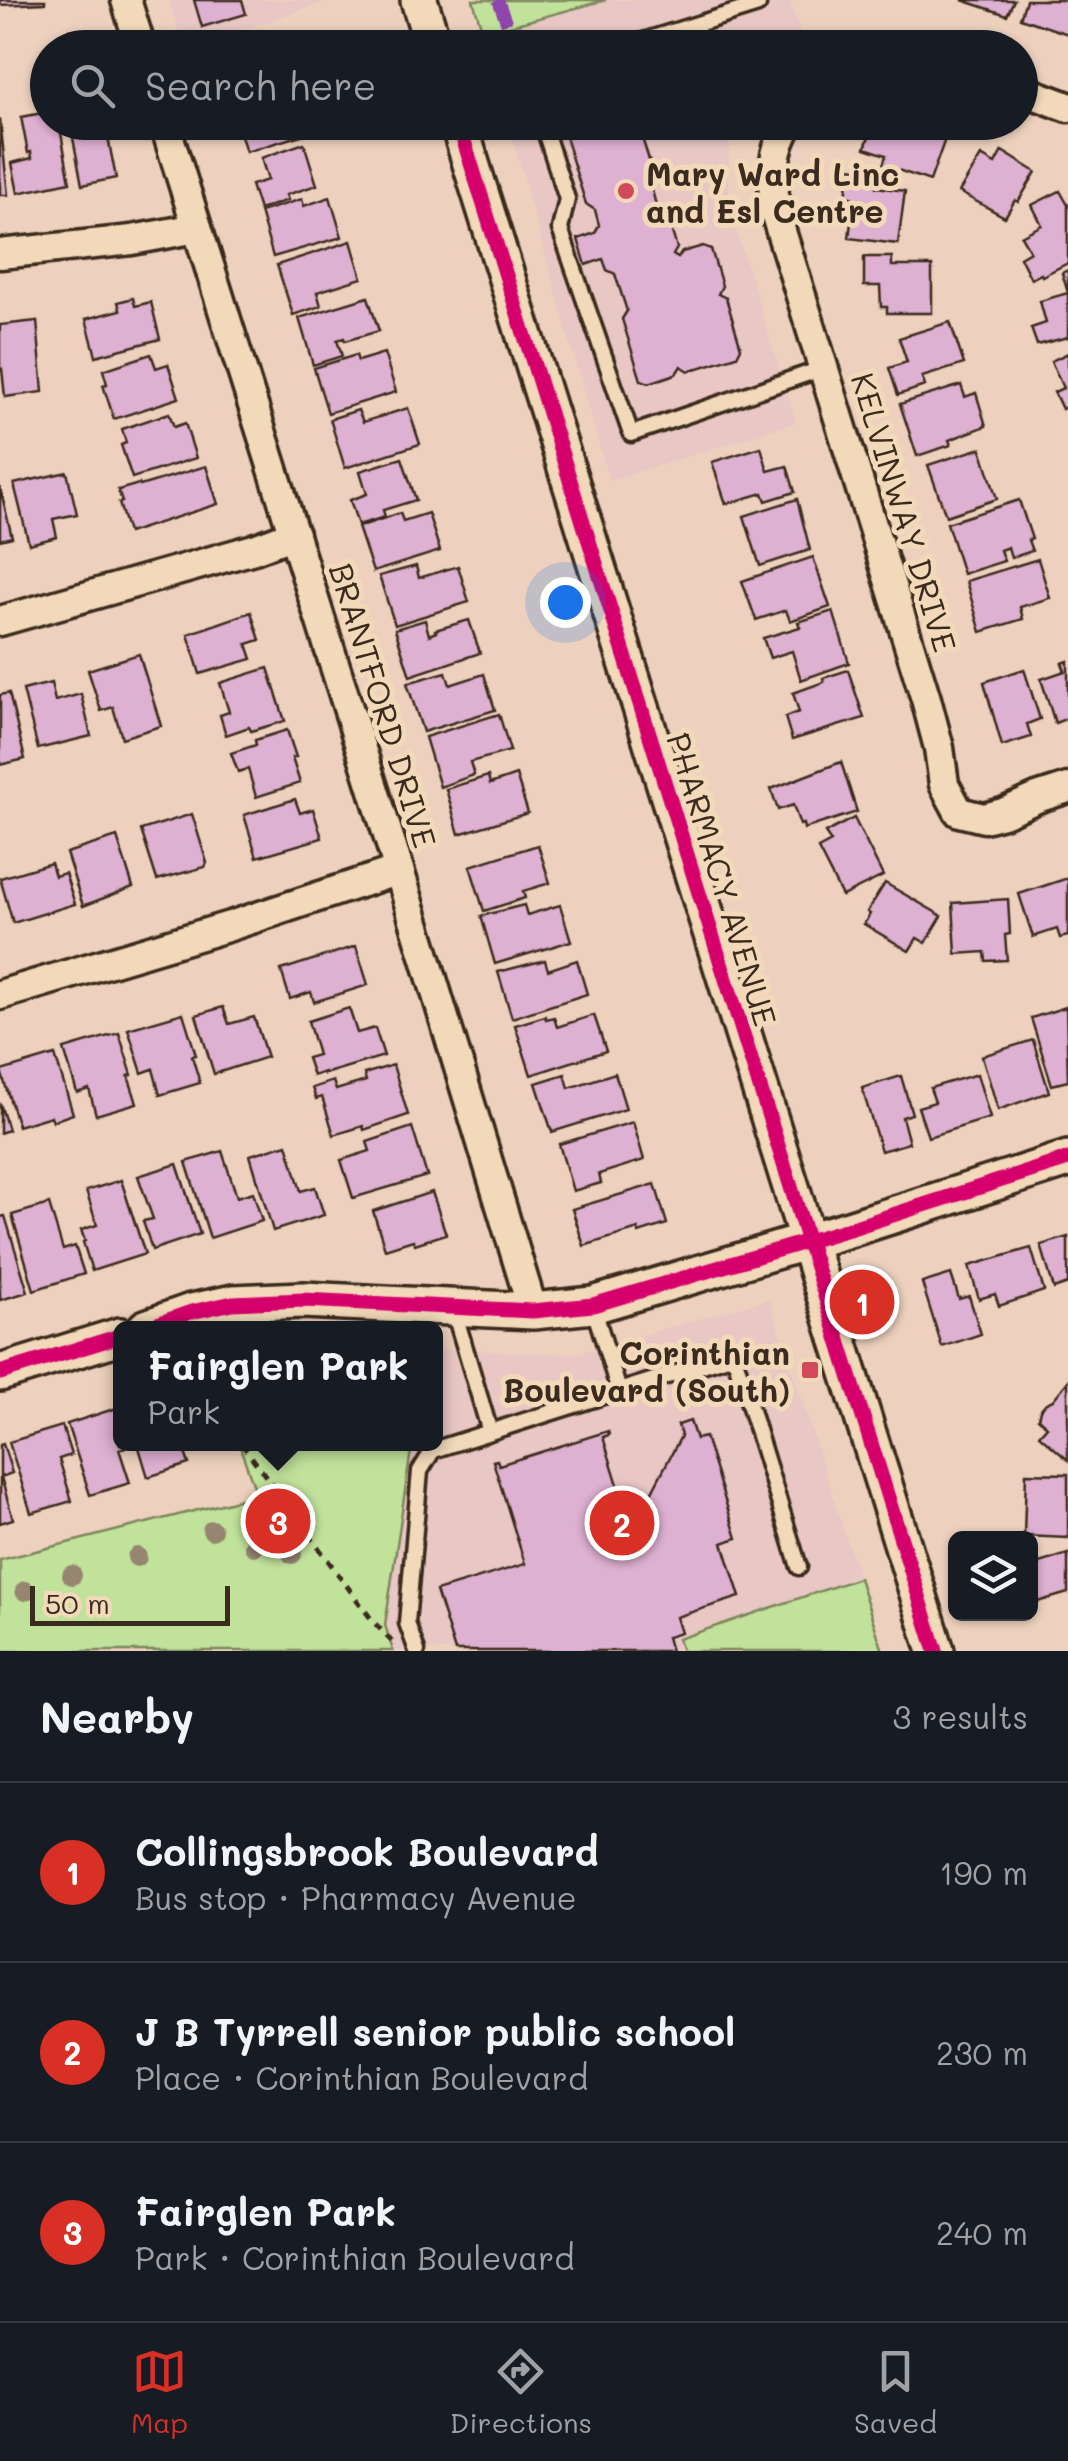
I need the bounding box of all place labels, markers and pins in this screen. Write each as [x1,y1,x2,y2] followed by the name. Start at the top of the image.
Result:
[646,152,899,231] place label: Mary Ward Linc and Esl Centre
[615,180,637,202] marker: Mary Ward Linc and Esl Centre
[830,1264,894,1340] pin: 1
[503,1331,790,1410] place label: Corinthian Boulevard (South)
[799,1359,821,1381] marker: Corinthian Boulevard (South)
[246,1484,310,1558] pin: 3
[590,1486,654,1560] pin: 2

